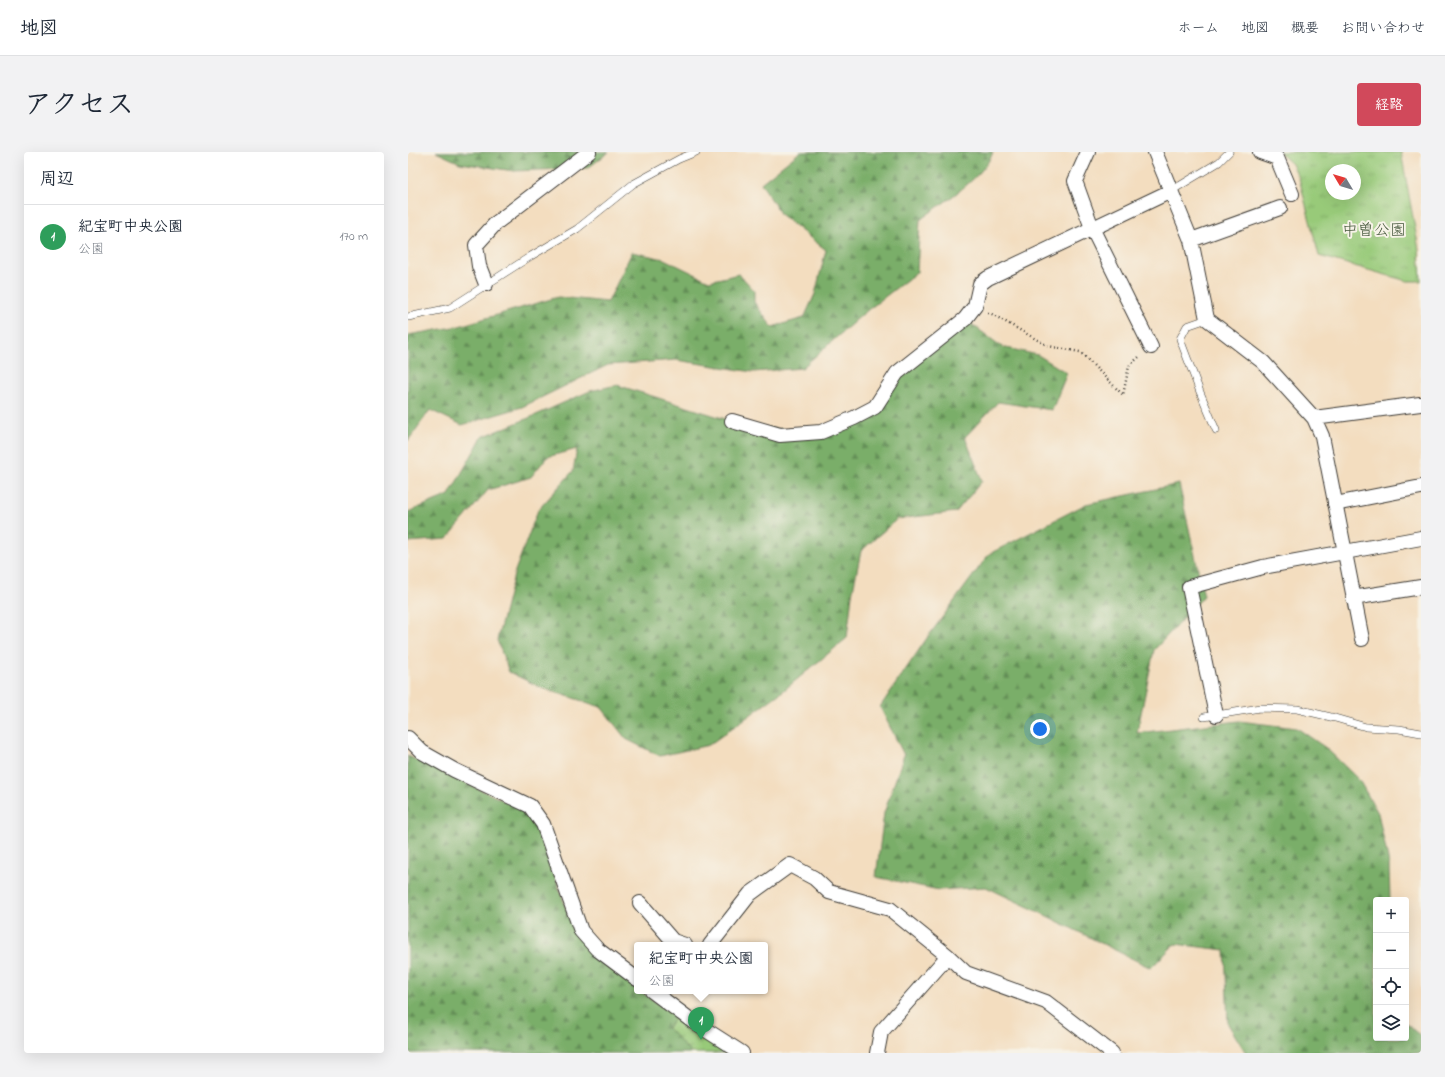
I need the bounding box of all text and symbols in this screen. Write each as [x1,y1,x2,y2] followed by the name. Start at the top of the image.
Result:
[20,16,58,43] text: 地図
[1178,18,1219,39] text: ホーム
[1241,18,1269,39] text: 地図
[1291,18,1319,39] text: 概要
[1341,18,1425,39] text: お問い合わせ
[1357,83,1421,126] button: 経路
[24,86,134,127] text: アクセス
[1325,164,1361,200] north arrow
[40,167,74,192] text: 周辺
[78,216,183,238] text: 紀宝町中央公園
[1342,219,1406,243] park label: 中曽公園
[51,227,55,246] text: 1
[340,227,368,246] text: 170 m
[78,240,104,259] text: 公園
[1030,719,1050,739] your location
[1373,897,1409,1041] map controls
[1373,897,1409,933] button: +
[1373,933,1409,969] button: −
[634,942,768,994] popup
[648,948,754,970] text: 紀宝町中央公園
[1373,969,1409,1005] button: locate
[648,972,675,991] text: 公園
[1373,1005,1409,1041] button: layers
[688,1007,714,1040] pin: 1

